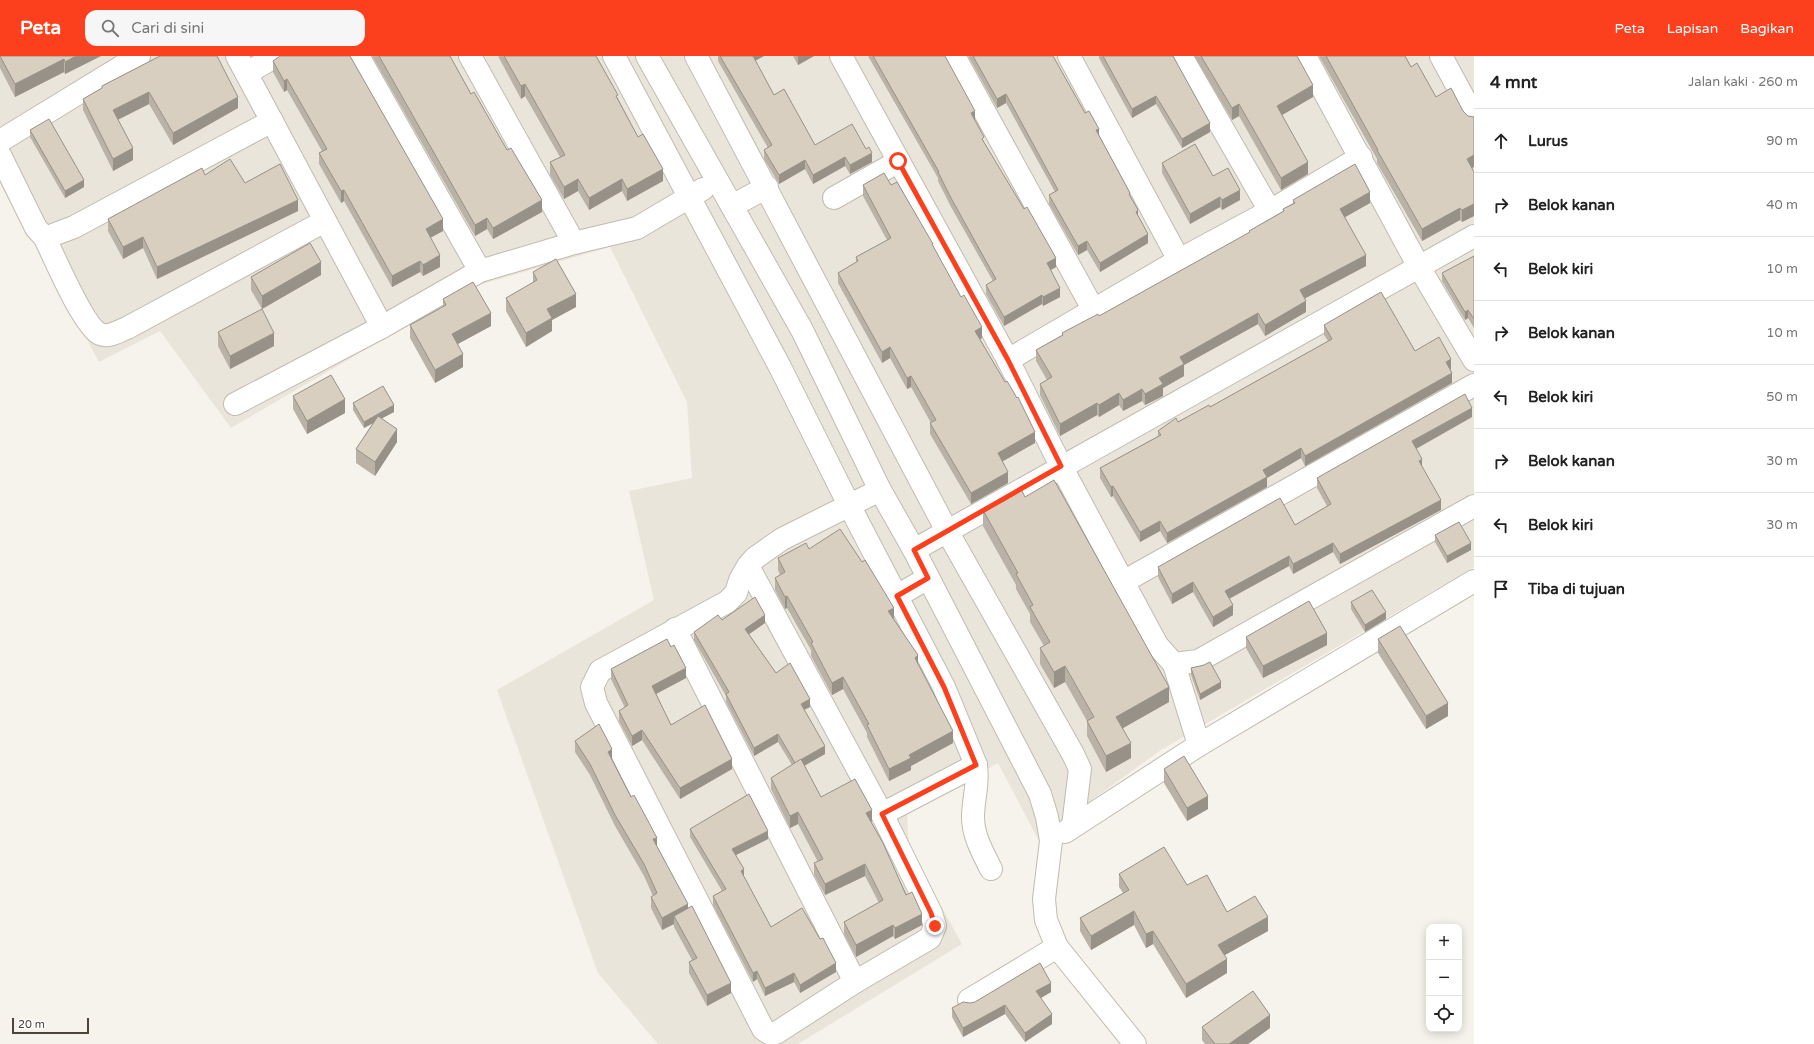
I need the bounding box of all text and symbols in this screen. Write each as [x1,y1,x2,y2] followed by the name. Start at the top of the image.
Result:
[85,10,365,46] search box
[20,17,61,39] text: Peta
[99,17,121,39] icon: search
[131,19,204,37] text: Cari di sini
[1614,20,1645,37] text: Peta
[1667,20,1718,37] text: Lapisan
[1740,20,1794,37] text: Bagikan
[1490,72,1537,93] text: 4 mnt
[1688,74,1798,90] text: Jalan kaki · 260 m
[1490,130,1512,152] icon: ahead
[1528,132,1568,150] text: Lurus
[1766,133,1798,149] text: 90 m
[889,152,907,170] route start
[1490,194,1512,216] icon: right
[1528,196,1615,214] text: Belok kanan
[1766,197,1798,213] text: 40 m
[1490,258,1512,280] icon: left
[1528,260,1593,278] text: Belok kiri
[1766,261,1798,277] text: 10 m
[1490,322,1512,344] icon: right
[1528,324,1615,342] text: Belok kanan
[1766,325,1798,341] text: 10 m
[1490,386,1512,408] icon: left
[1528,388,1593,406] text: Belok kiri
[1766,389,1798,405] text: 50 m
[1490,450,1512,472] icon: right
[1528,452,1615,470] text: Belok kanan
[1766,453,1798,469] text: 30 m
[1490,514,1512,536] icon: left
[1528,516,1593,534] text: Belok kiri
[1766,517,1798,533] text: 30 m
[1490,578,1512,600] icon: arrive
[1528,580,1625,598] text: Tiba di tujuan
[926,917,944,935] route end
[1426,924,1462,1032] map controls
[1426,924,1462,960] button: +
[1426,960,1462,996] button: −
[1426,996,1462,1032] button: locate
[12,1016,89,1035] scale bar
[18,1018,45,1031] text: 20 m

